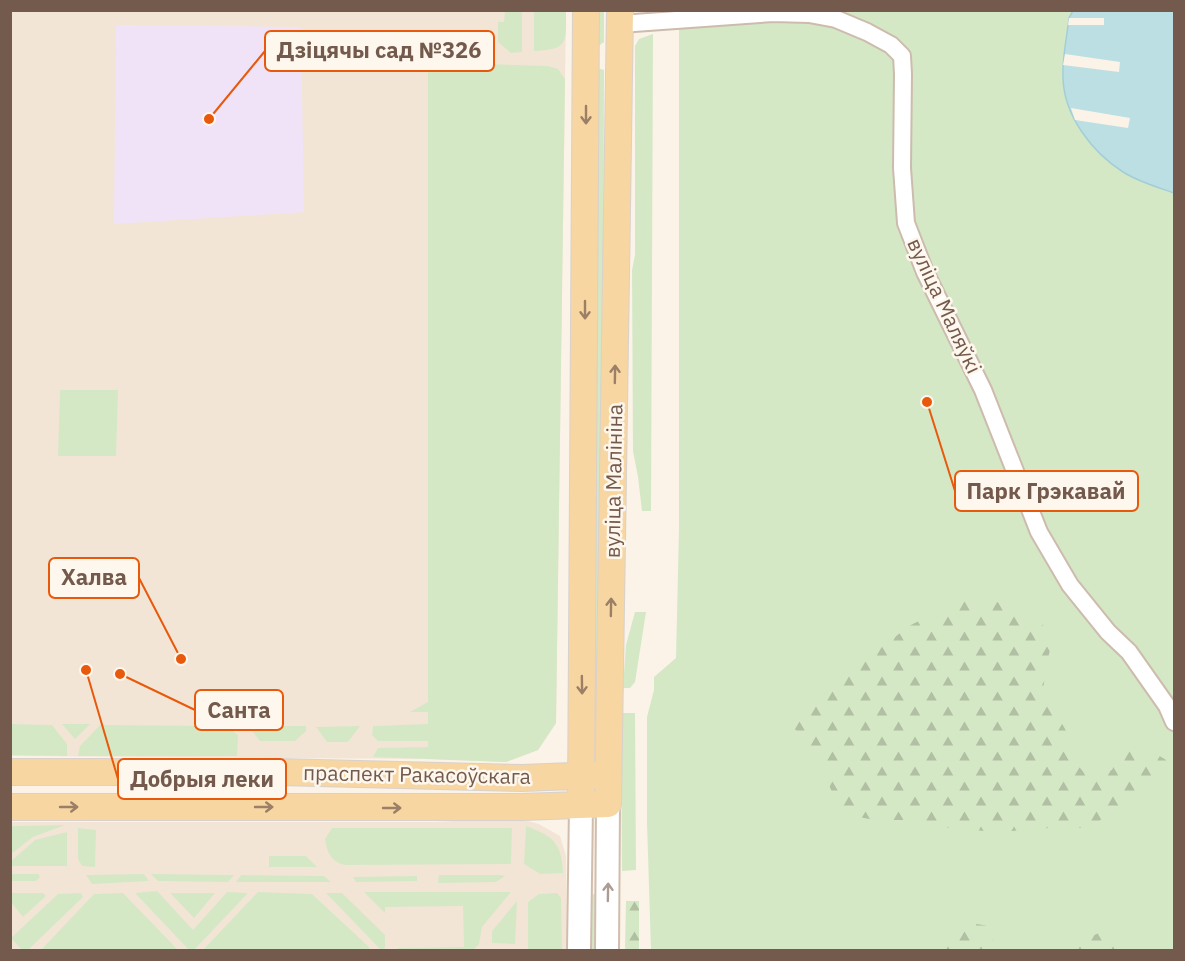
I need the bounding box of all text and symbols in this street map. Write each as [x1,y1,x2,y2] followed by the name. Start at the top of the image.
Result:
[265,31,494,71] callout: Дзіцячы сад №326
[277,35,482,64] text: Дзіцячы сад №326
[580,104,592,124] one-way arrow
[901,233,989,378] street label: вуліца Маляўкі
[579,299,591,319] one-way arrow
[610,364,621,384] one-way arrow
[598,404,628,558] street label: вуліца Малініна
[955,471,1138,511] callout: Парк Грэкавай
[967,476,1126,505] text: Парк Грэкавай
[49,558,139,598] callout: Халва
[61,562,127,591] text: Халва
[606,597,617,617] one-way arrow
[576,674,588,694] one-way arrow
[195,690,283,730] callout: Санта
[207,695,271,724] text: Санта
[303,758,531,790] street label: праспект Ракасоўскага
[118,759,286,799] callout: Добрыя леки
[130,764,274,793] text: Добрыя леки
[58,801,78,813] one-way arrow
[253,801,273,813] one-way arrow
[382,802,402,814] one-way arrow
[602,883,614,903] one-way arrow

